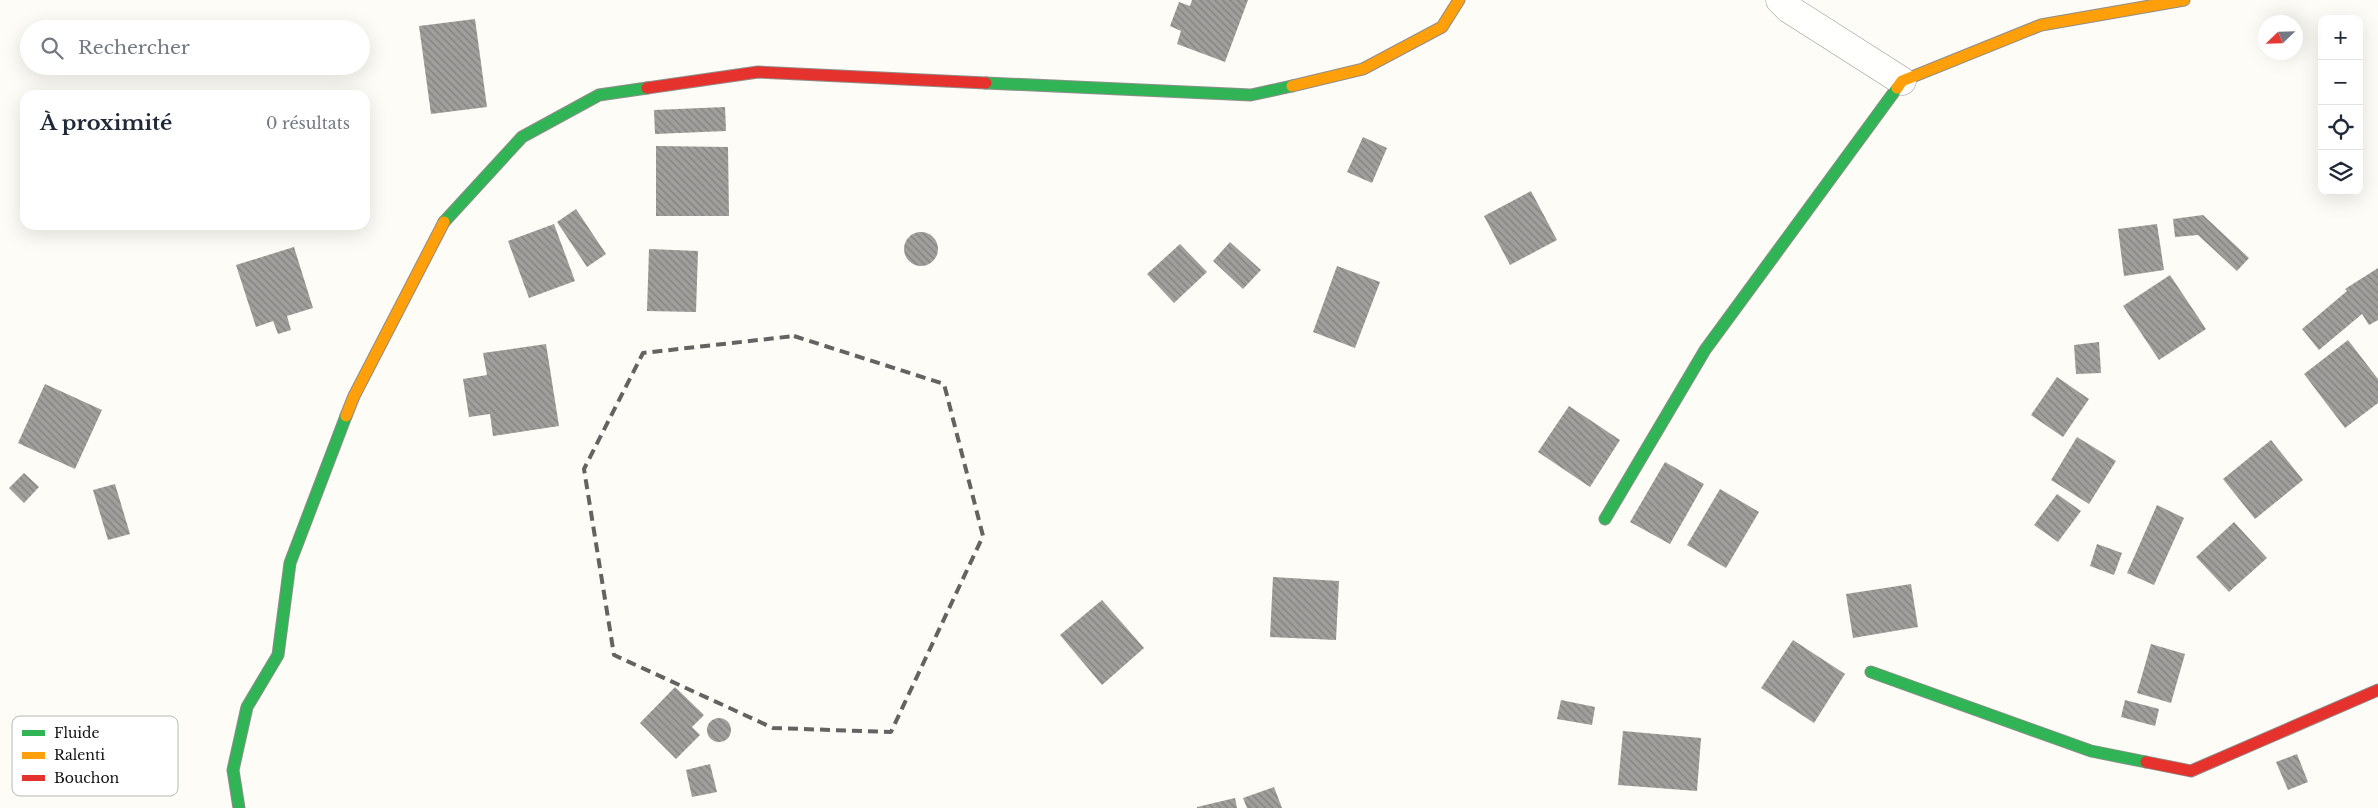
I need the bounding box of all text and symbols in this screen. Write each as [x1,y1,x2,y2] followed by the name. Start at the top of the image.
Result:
[2258,15,2303,60] north arrow
[2318,15,2363,195] map controls
[2318,15,2363,60] button: +
[20,20,370,75] search box
[38,34,66,62] icon: search
[78,36,190,59] text: Rechercher
[2318,60,2363,105] button: −
[2318,105,2363,150] button: locate
[40,110,172,136] text: À proximité
[266,113,350,133] text: 0 résultats
[2318,150,2363,195] button: layers
[12,716,178,796] legend
[54,724,100,742] text: Fluide
[54,746,105,764] text: Ralenti
[54,769,120,787] text: Bouchon

